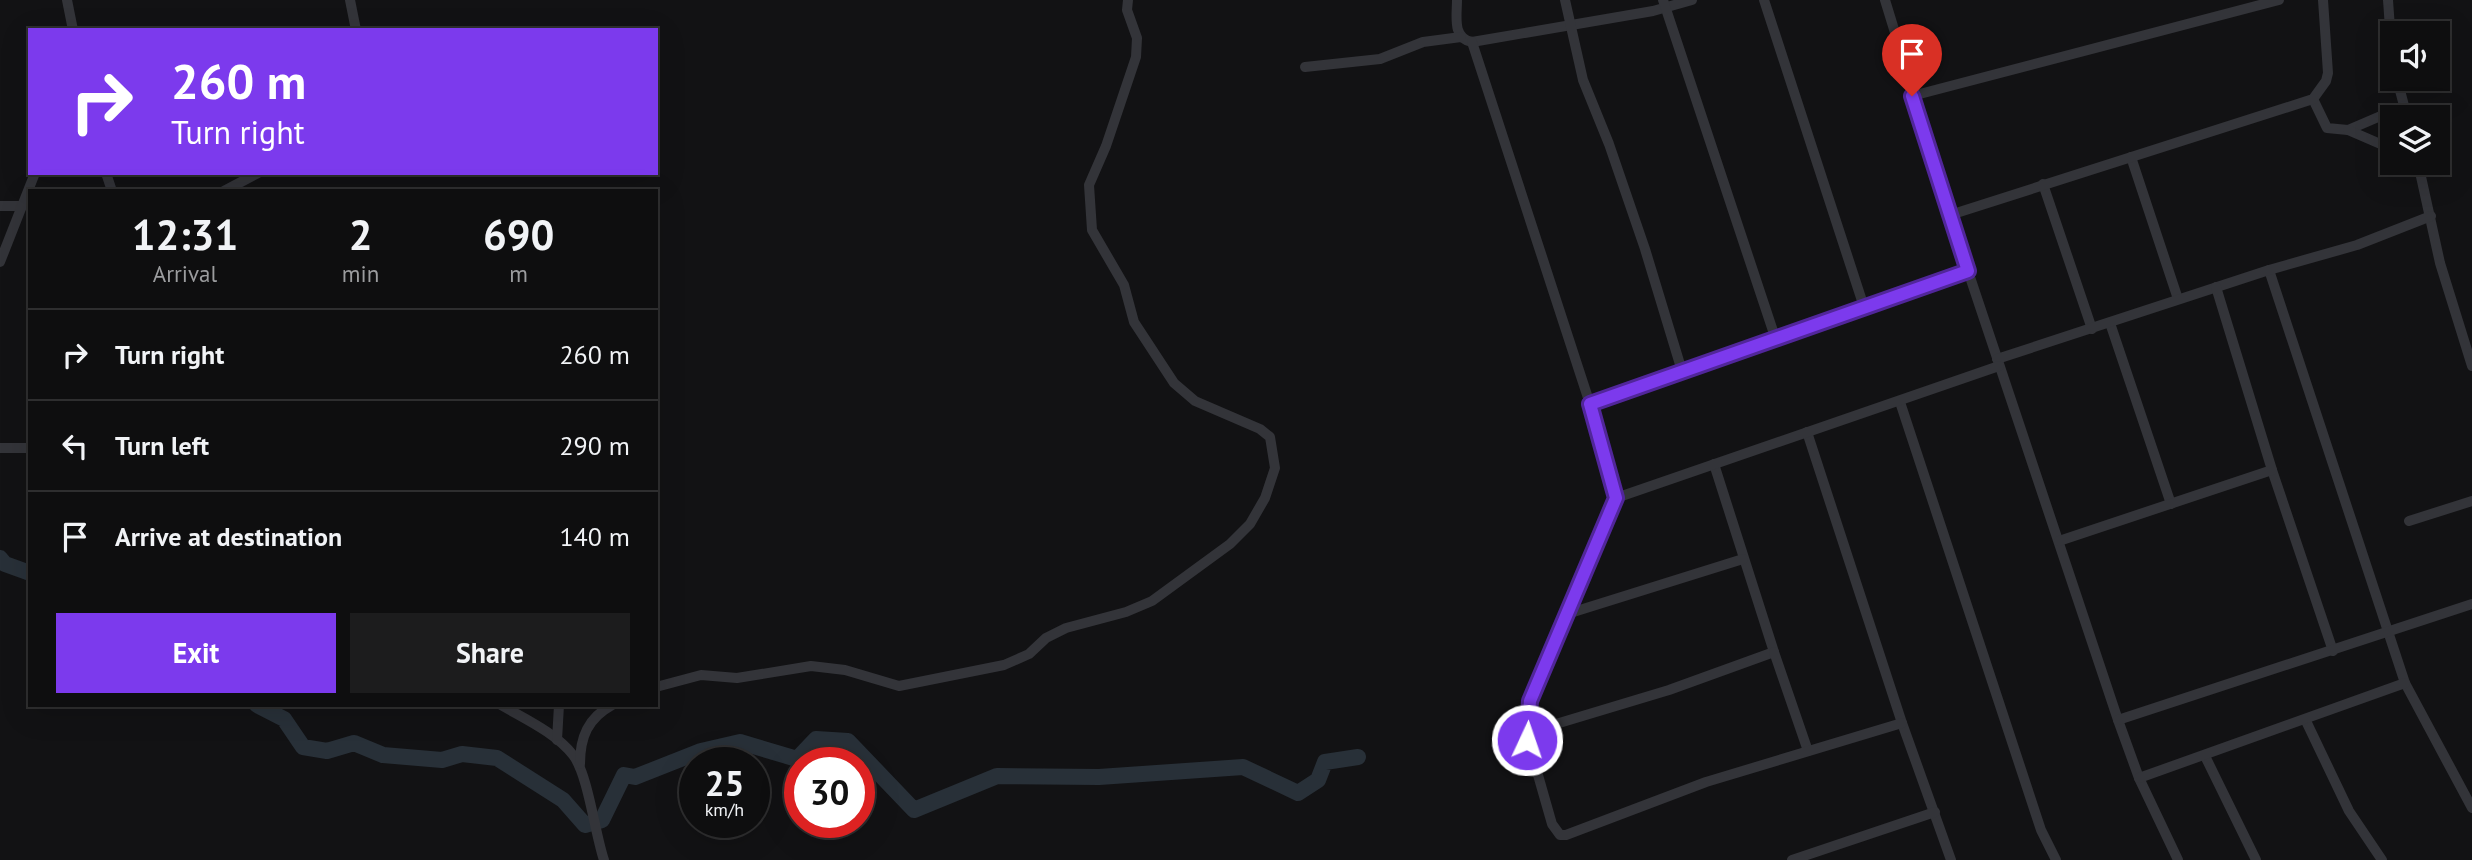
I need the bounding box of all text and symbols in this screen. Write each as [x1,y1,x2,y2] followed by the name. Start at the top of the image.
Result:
[2380,21,2450,175] map controls
[2380,21,2450,91] button: sound
[1882,24,1942,96] pin
[1893,35,1931,73] icon: arrive
[171,49,306,113] text: 260 m
[56,56,147,147] icon: right
[2380,105,2450,175] button: layers
[171,111,305,153] text: Turn right
[132,207,238,262] text: 12:31
[349,207,372,262] text: 2
[483,207,554,262] text: 690
[153,259,217,288] text: Arrival
[342,259,379,288] text: min
[509,259,528,288] text: m
[56,336,94,374] icon: right
[115,338,224,371] text: Turn right
[559,338,630,371] text: 260 m
[56,427,94,465] icon: left
[115,429,209,462] text: Turn left
[559,429,630,462] text: 290 m
[56,518,94,556] icon: arrive
[115,520,342,553] text: Arrive at destination
[559,520,630,553] text: 140 m
[56,613,336,693] button: Exit
[350,613,630,693] button: Share
[1490,703,1564,777] position arrow
[784,747,875,838] speed limit sign: 30
[705,760,744,806] text: 25
[705,798,744,821] text: km/h

